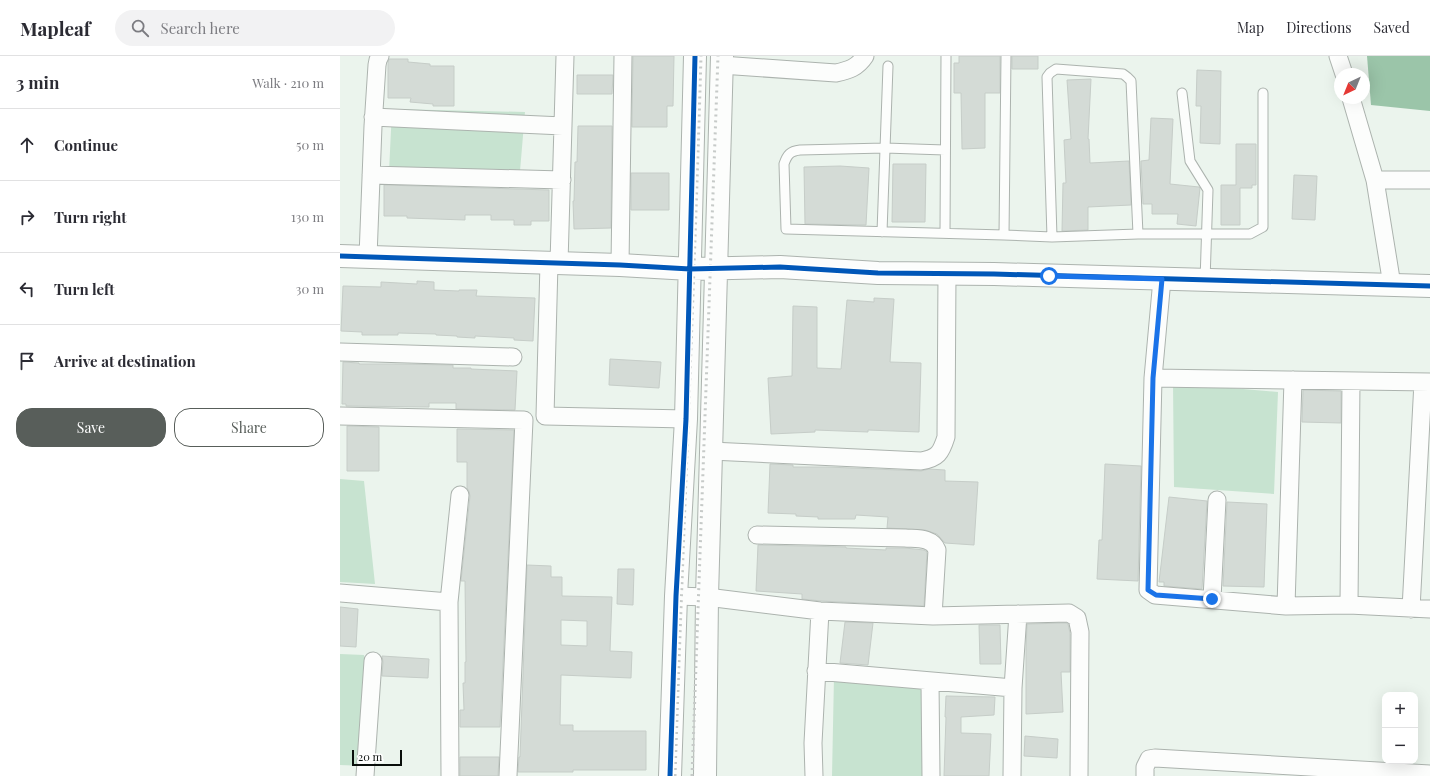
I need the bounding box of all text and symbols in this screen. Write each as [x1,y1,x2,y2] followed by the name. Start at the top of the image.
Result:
[115,10,395,46] search box
[20,15,91,41] text: Mapleaf
[129,17,151,39] icon: search
[161,18,240,38] text: Search here
[1237,18,1264,37] text: Map
[1286,18,1352,37] text: Directions
[1374,18,1410,37] text: Saved
[1334,68,1370,104] north arrow
[16,71,59,93] text: 3 min
[252,74,324,91] text: Walk · 210 m
[16,134,38,156] icon: ahead
[54,135,118,155] text: Continue
[296,136,324,153] text: 50 m
[16,206,38,228] icon: right
[54,207,127,227] text: Turn right
[291,208,324,225] text: 130 m
[1040,267,1058,285] route start
[16,278,38,300] icon: left
[54,279,115,299] text: Turn left
[296,280,324,297] text: 30 m
[16,350,38,372] icon: arrive
[54,351,196,371] text: Arrive at destination
[16,408,166,447] button: Save
[174,408,324,447] button: Share
[1203,590,1221,608] route end
[1382,692,1418,764] map controls
[1382,692,1418,728] button: +
[1382,728,1418,764] button: −
[352,748,402,767] scale bar
[358,749,382,764] text: 20 m

